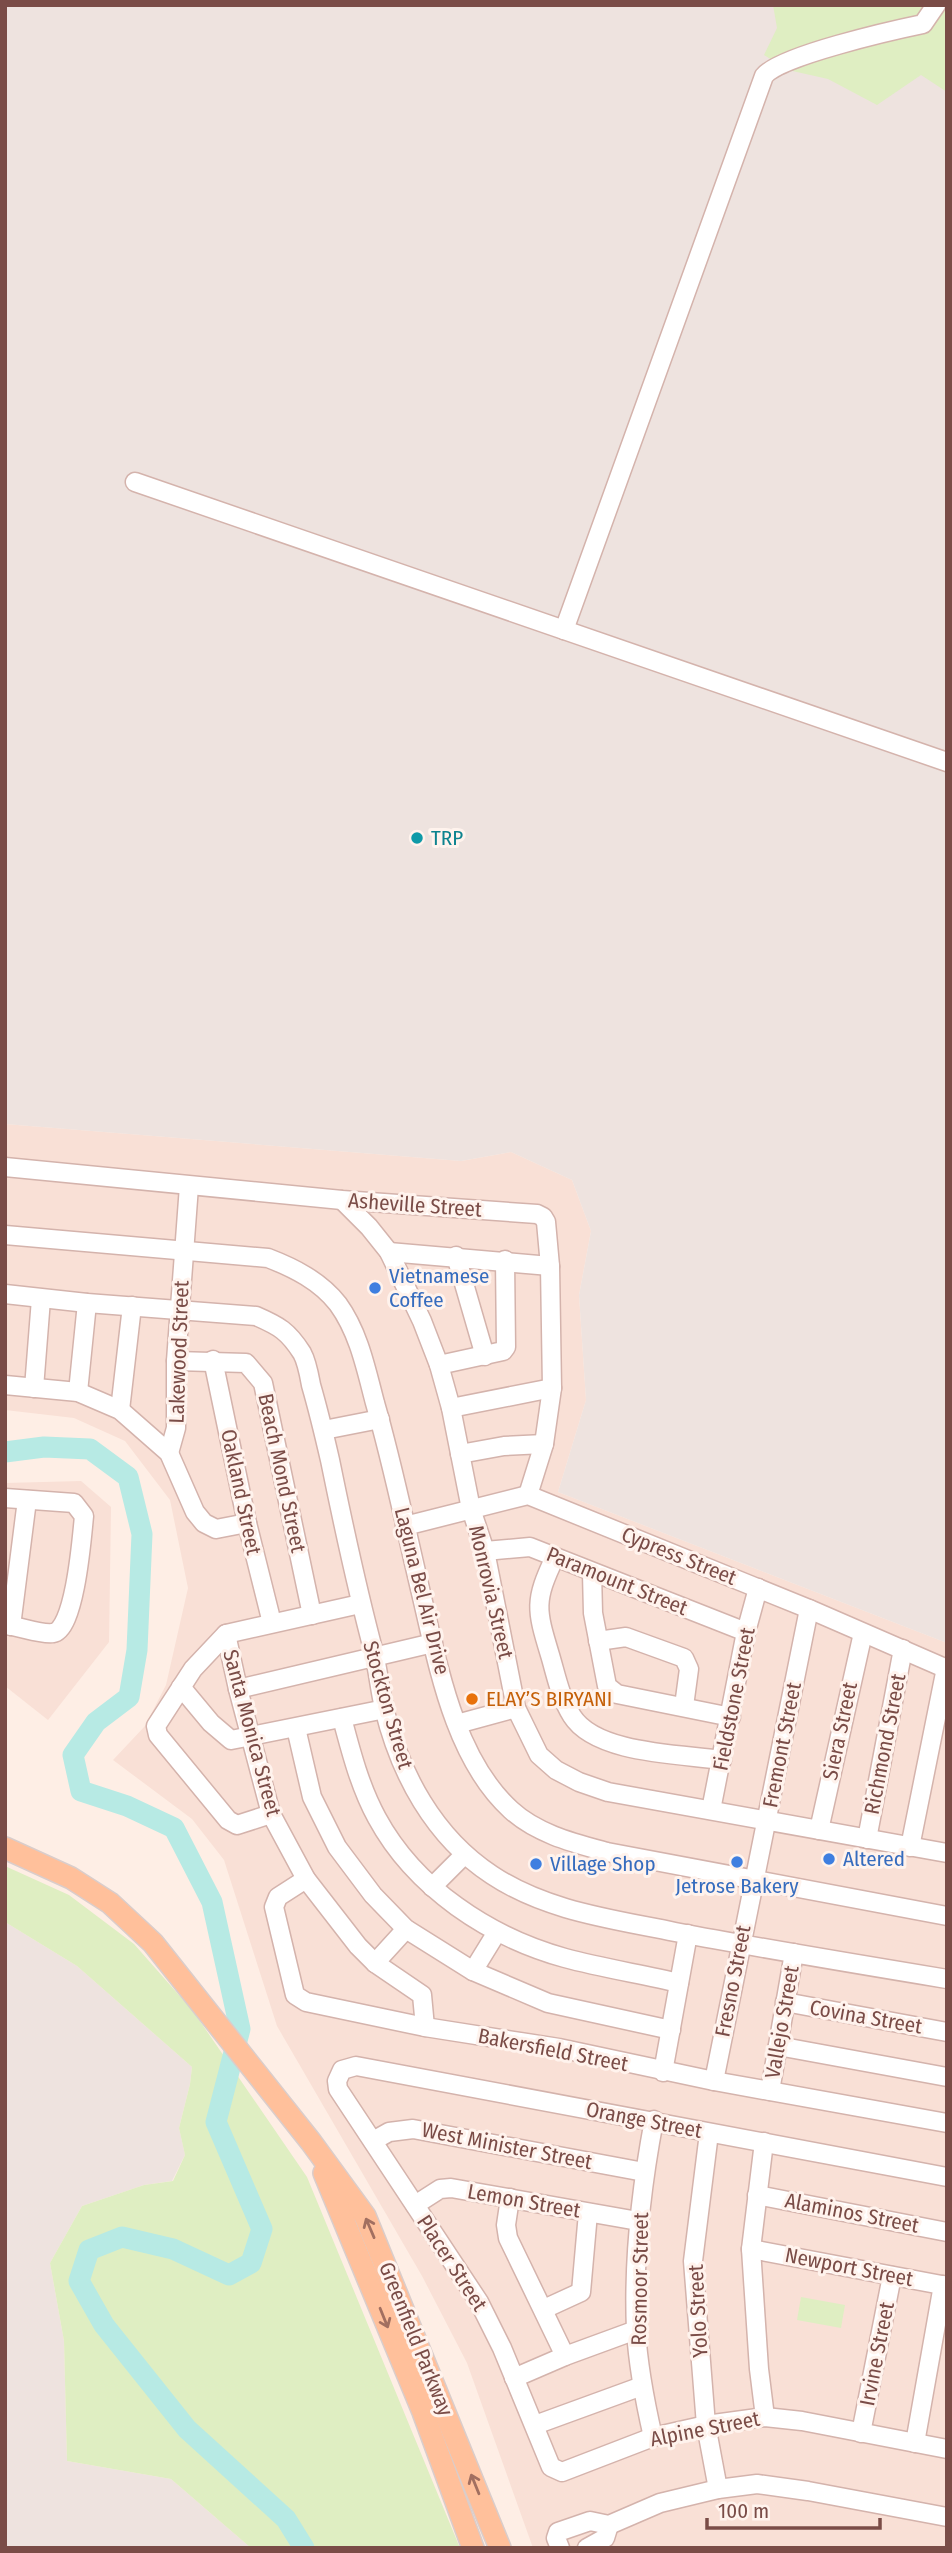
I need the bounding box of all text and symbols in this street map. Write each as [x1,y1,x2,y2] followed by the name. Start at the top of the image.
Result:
[431,825,463,851] place label: TRP
[409,830,425,846] marker: TRP
[347,1187,483,1223] street label: Asheville Street
[389,1263,489,1313] place label: Vietnamese Coffee
[164,1280,194,1424] street label: Lakewood Street
[367,1280,383,1296] marker: Vietnamese Coffee
[252,1391,312,1555] street label: Beach Mond Street
[215,1427,267,1557] street label: Oakland Street
[389,1505,455,1677] street label: Laguna Bel Air Drive
[618,1521,740,1591] street label: Cypress Street
[463,1523,519,1661] street label: Monrovia Street
[543,1541,691,1621] street label: Paramount Street
[707,1625,761,1773] street label: Fieldstone Street
[357,1638,419,1772] street label: Stockton Street
[217,1647,287,1819] street label: Santa Monica Street
[859,1671,911,1817] street label: Richmond Street
[817,1679,863,1782] street label: Siera Street
[757,1680,807,1810] street label: Fremont Street
[486,1686,612,1712] place label: ELAY’S BIRYANI
[464,1691,480,1707] marker: ELAY’S BIRYANI
[843,1846,905,1872] place label: Altered
[550,1851,656,1877] place label: Village Shop
[821,1851,837,1867] marker: Altered
[729,1854,745,1870] marker: Jetrose Bakery
[528,1856,544,1872] marker: Village Shop
[675,1873,799,1899] place label: Jetrose Bakery
[709,1923,757,2039] street label: Fresno Street
[759,1963,805,2080] street label: Vallejo Street
[808,1994,924,2040] street label: Covina Street
[476,2023,630,2077] street label: Bakersfield Street
[584,2096,704,2144] street label: Orange Street
[420,2117,595,2175] street label: West Minister Street
[466,2178,583,2224] street label: Lemon Street
[783,2187,921,2239] street label: Alaminos Street
[411,2210,493,2316] street label: Placer Street
[626,2212,654,2346] street label: Rosmoor Street
[363,2218,376,2240] one-way arrow
[783,2242,915,2292] street label: Newport Street
[373,2258,459,2420] street label: Greenfield Parkway
[683,2264,713,2358] street label: Yolo Street
[854,2300,900,2408] street label: Irvine Street
[378,2307,391,2328] one-way arrow
[648,2406,762,2452] street label: Alpine Street
[467,2474,480,2496] one-way arrow
[707,2486,880,2530] scale bar
[718,2498,769,2524] text: 100 m

